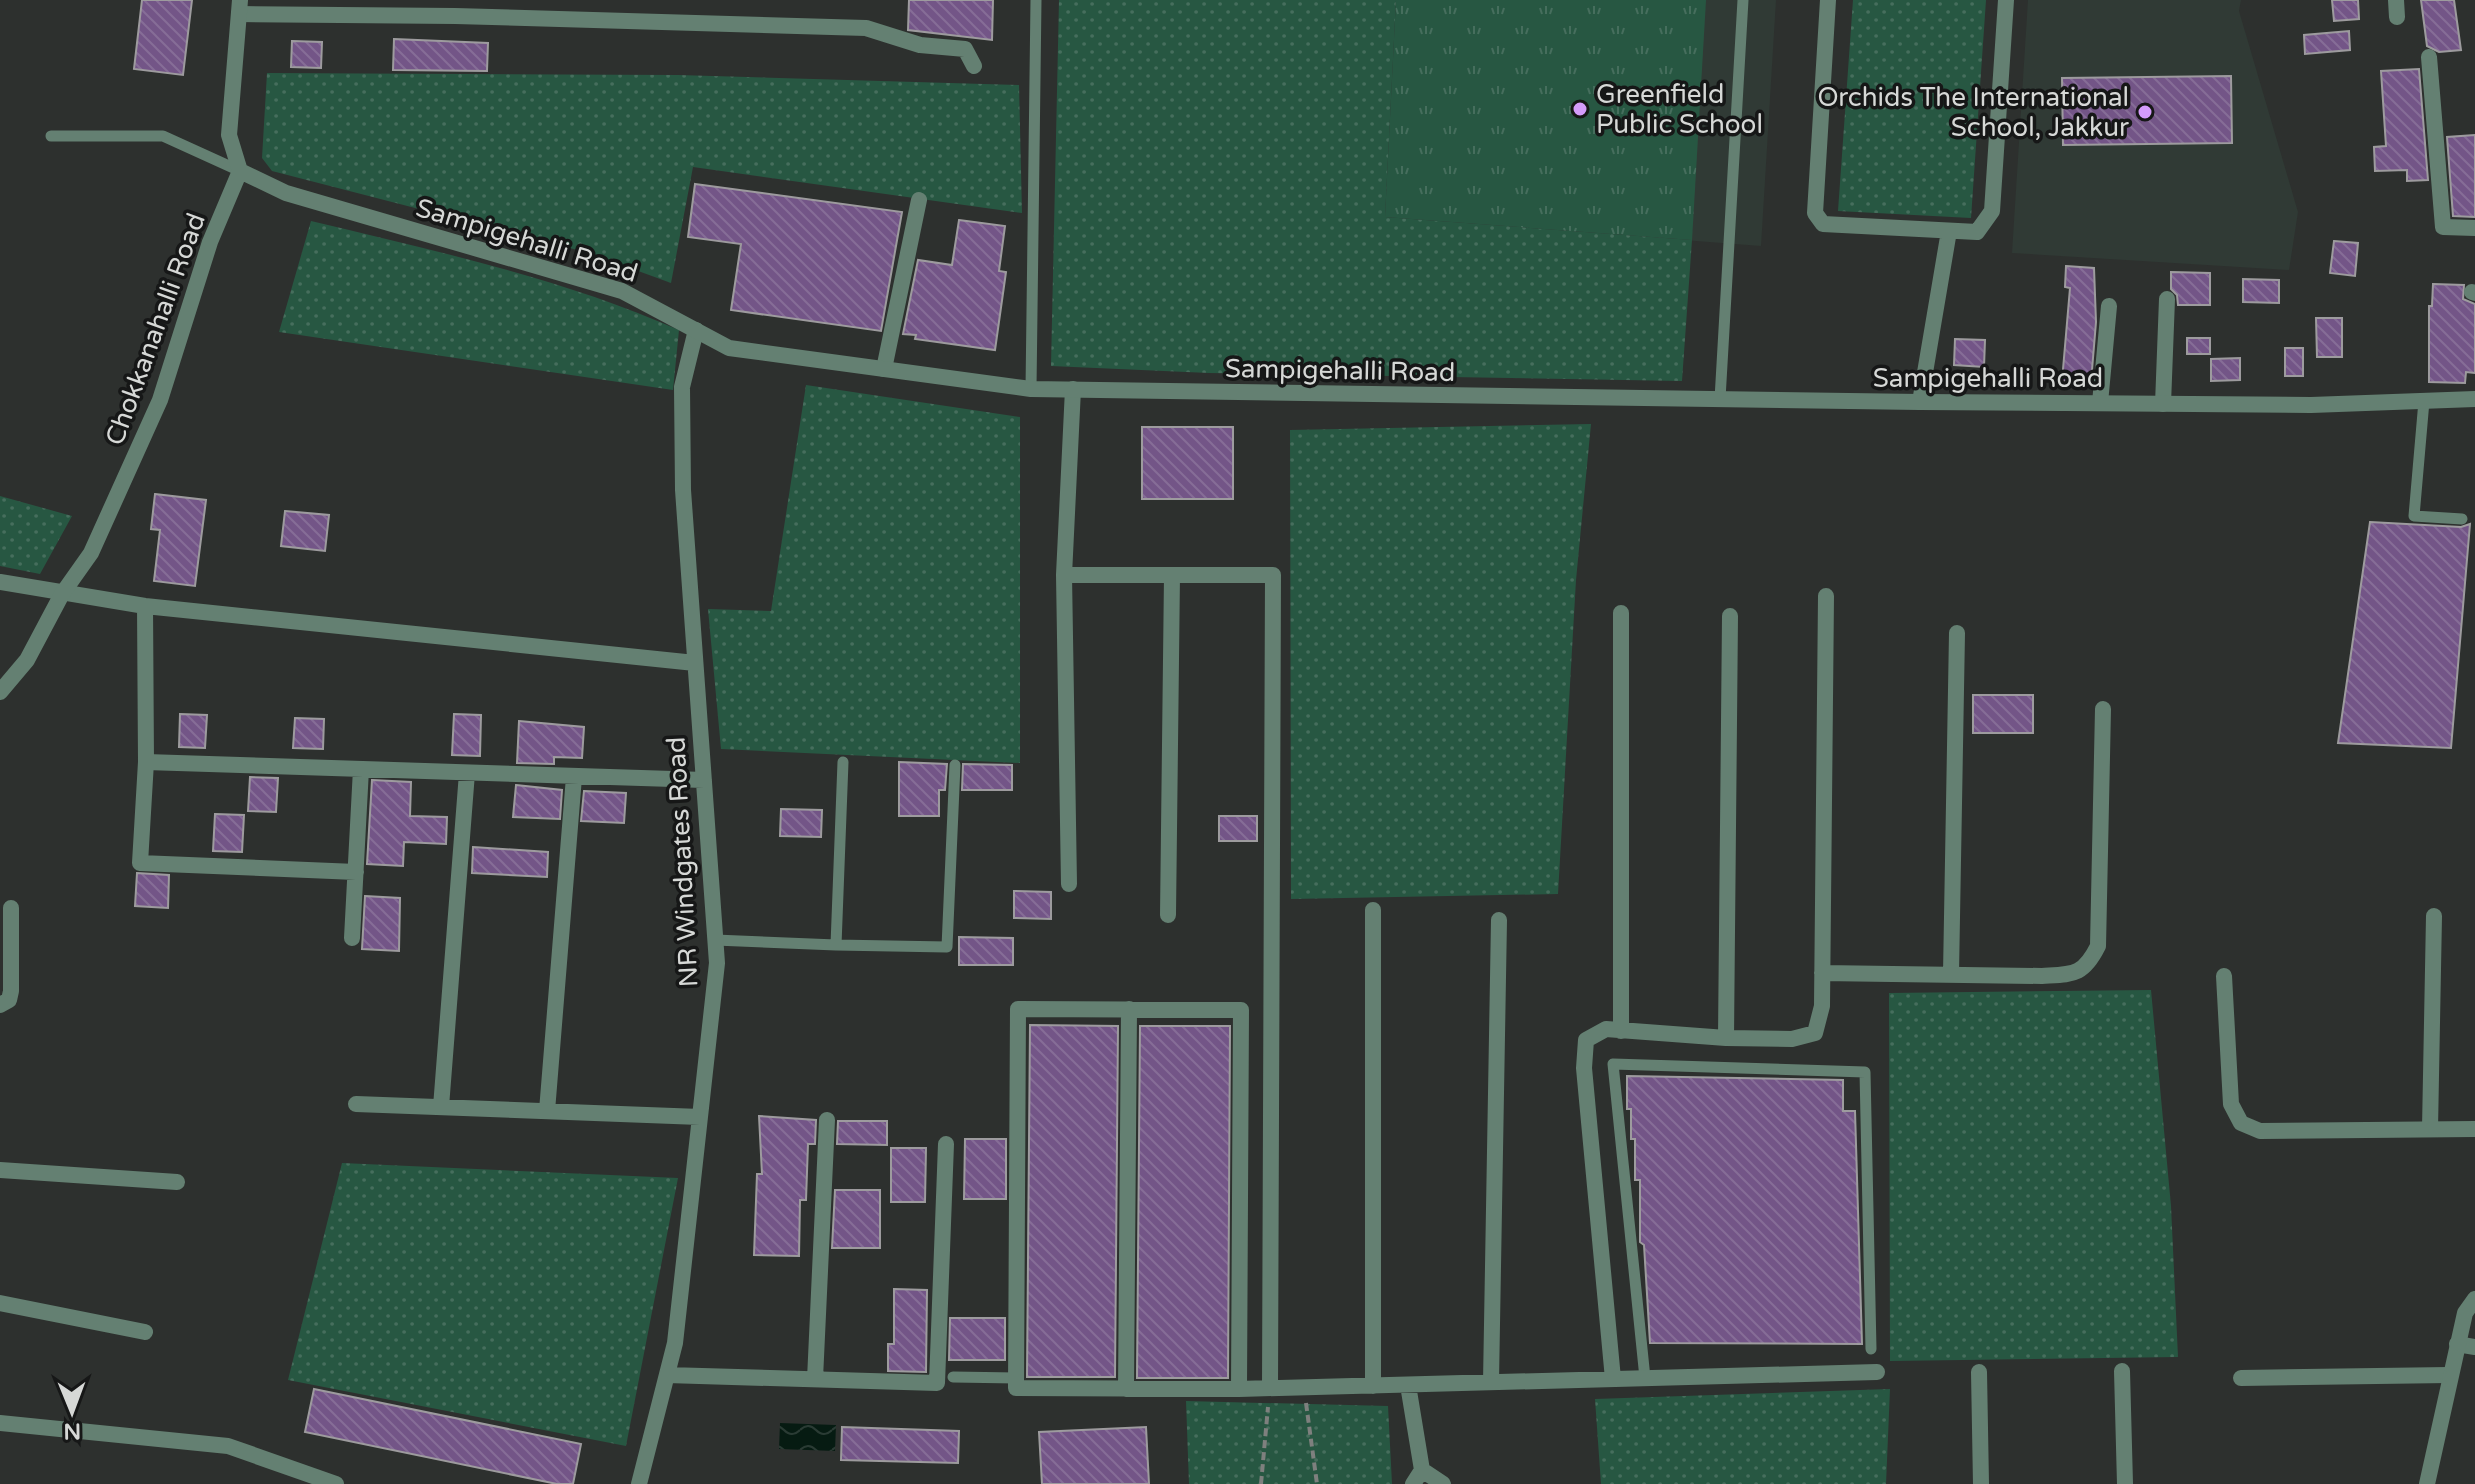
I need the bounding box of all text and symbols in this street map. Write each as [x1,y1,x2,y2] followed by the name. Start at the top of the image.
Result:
[1596,79,1763,140] place label: Greenfield Public School
[1817,82,2129,143] place label: Orchids The International School, Jakkur
[1571,100,1589,118] marker: Greenfield Public School
[2136,103,2154,121] marker: Orchids The International School, Jakkur
[412,192,642,289] street label: Sampigehalli Road
[99,209,212,450] street label: Chokkanahalli Road
[1225,353,1455,388] street label: Sampigehalli Road
[1873,363,2103,394] street label: Sampigehalli Road
[660,736,705,988] street label: NR Windgates Road
[32,1372,112,1452] north arrow
[63,1418,81,1444] text: N

